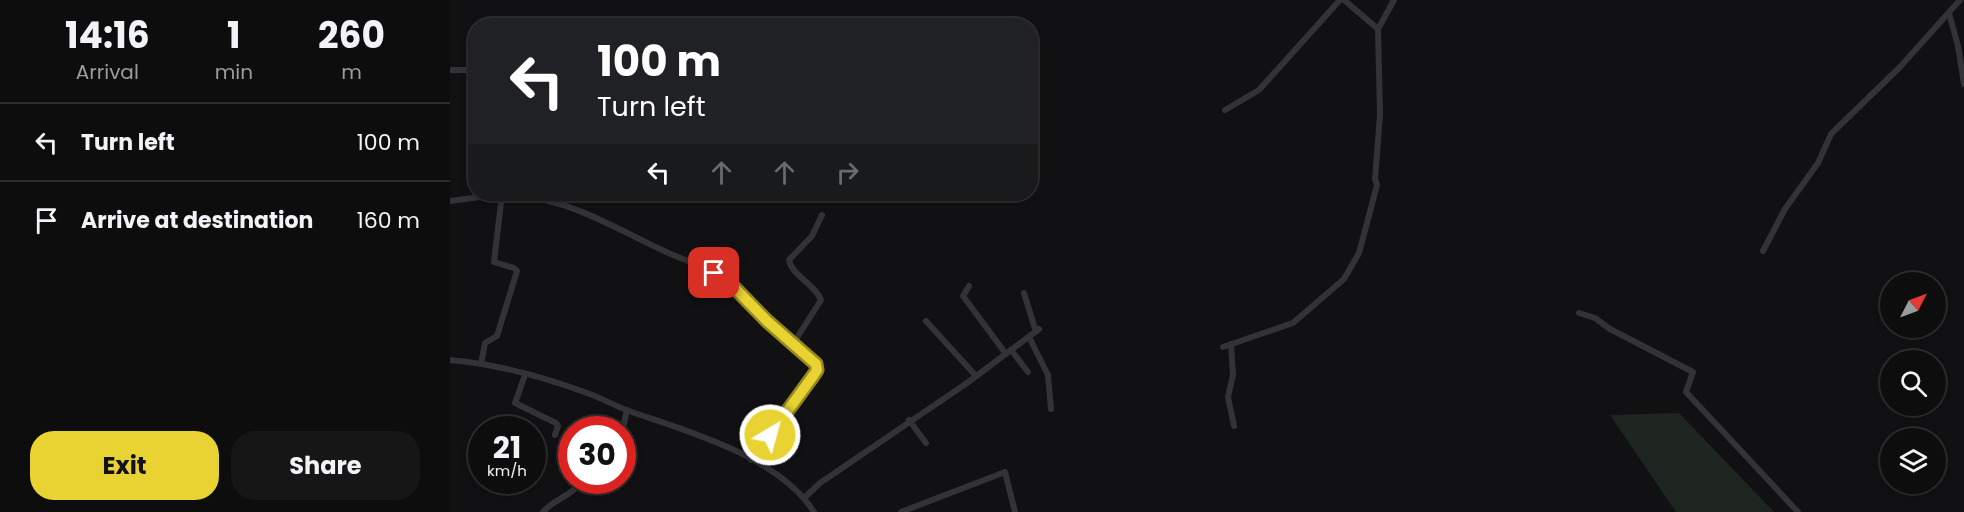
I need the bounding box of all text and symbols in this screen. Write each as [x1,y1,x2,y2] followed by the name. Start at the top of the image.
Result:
[65,10,150,61] text: 14:16
[227,10,241,61] text: 1
[318,10,385,61] text: 260
[597,32,721,91] text: 100 m
[498,42,576,120] icon: left
[76,58,139,86] text: Arrival
[215,58,253,86] text: min
[341,58,362,86] text: m
[597,88,706,125] text: Turn left
[30,126,63,159] icon: left
[81,127,175,158] text: Turn left
[357,127,420,158] text: 100 m
[642,156,675,189] icon: left
[705,156,738,189] icon: ahead
[768,156,801,189] icon: ahead
[831,156,864,189] icon: right
[30,204,63,237] icon: arrive
[81,205,313,236] text: Arrive at destination
[357,205,420,236] text: 160 m
[688,247,739,298] pin
[697,256,730,289] icon: arrive
[1880,272,1946,338] north arrow
[1880,272,1946,494] map controls
[1880,350,1946,416] button: search
[738,403,802,467] position arrow
[558,416,636,494] speed limit sign: 30
[493,426,521,469] text: 21
[1880,428,1946,494] button: layers
[30,431,219,500] button: Exit
[231,431,420,500] button: Share
[487,460,527,481] text: km/h

